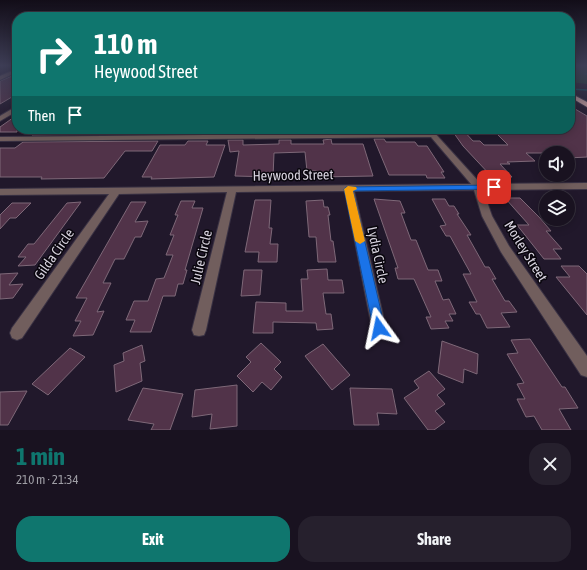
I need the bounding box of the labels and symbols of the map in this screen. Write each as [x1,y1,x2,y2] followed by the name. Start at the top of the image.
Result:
[252,166,334,184] street label: Heywood Street
[477,170,511,204] pin
[501,218,551,284] street label: Morley Street
[364,225,392,285] street label: Lydia Circle
[31,226,77,282] street label: Gilda Circle
[187,228,215,286] street label: Julie Circle
[358,307,400,349] position arrow

